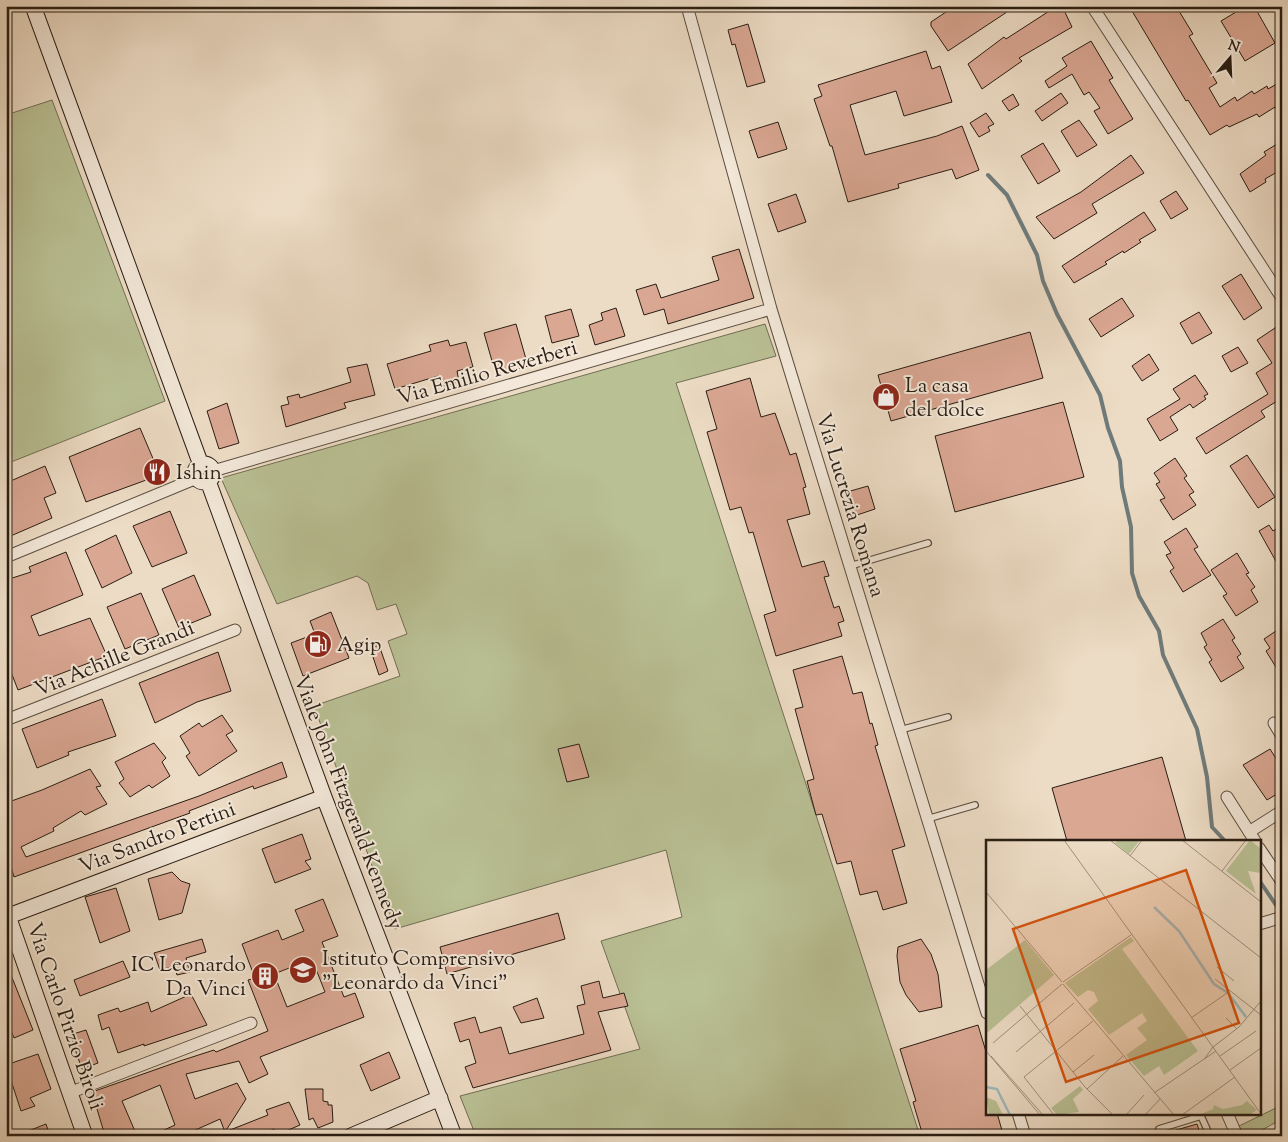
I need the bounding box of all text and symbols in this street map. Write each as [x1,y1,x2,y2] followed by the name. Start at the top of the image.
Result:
[1206,32,1256,82] north arrow
[1225,36,1242,59] text: N
[394,334,581,414] street label: Via Emilio Reverberi
[905,372,985,426] place label: La casa del dolce
[871,382,901,412] shop icon: La casa del dolce
[807,410,891,602] street label: Via Lucrezia Romana
[142,457,172,487] restaurant icon: Ishin
[176,459,222,489] place label: Ishin
[30,614,199,706] street label: Via Achille Grandi
[303,629,333,659] fuel station icon: Agip
[337,631,381,661] place label: Agip
[285,671,410,935] street label: Viale John Fitzgerald Kennedy
[75,795,241,883] street label: Via Sandro Pertini
[986,840,1260,1114] inset map
[18,919,110,1114] street label: Via Carlo Pirzio Biroli
[322,945,515,999] place label: Istituto Comprensivo "Leonardo da Vinci"
[131,951,246,1005] place label: IC Leonardo Da Vinci
[288,955,318,985] school or university icon: Istituto Comprensivo "Leonardo da Vinci"
[250,961,280,991] building icon: IC Leonardo Da Vinci

